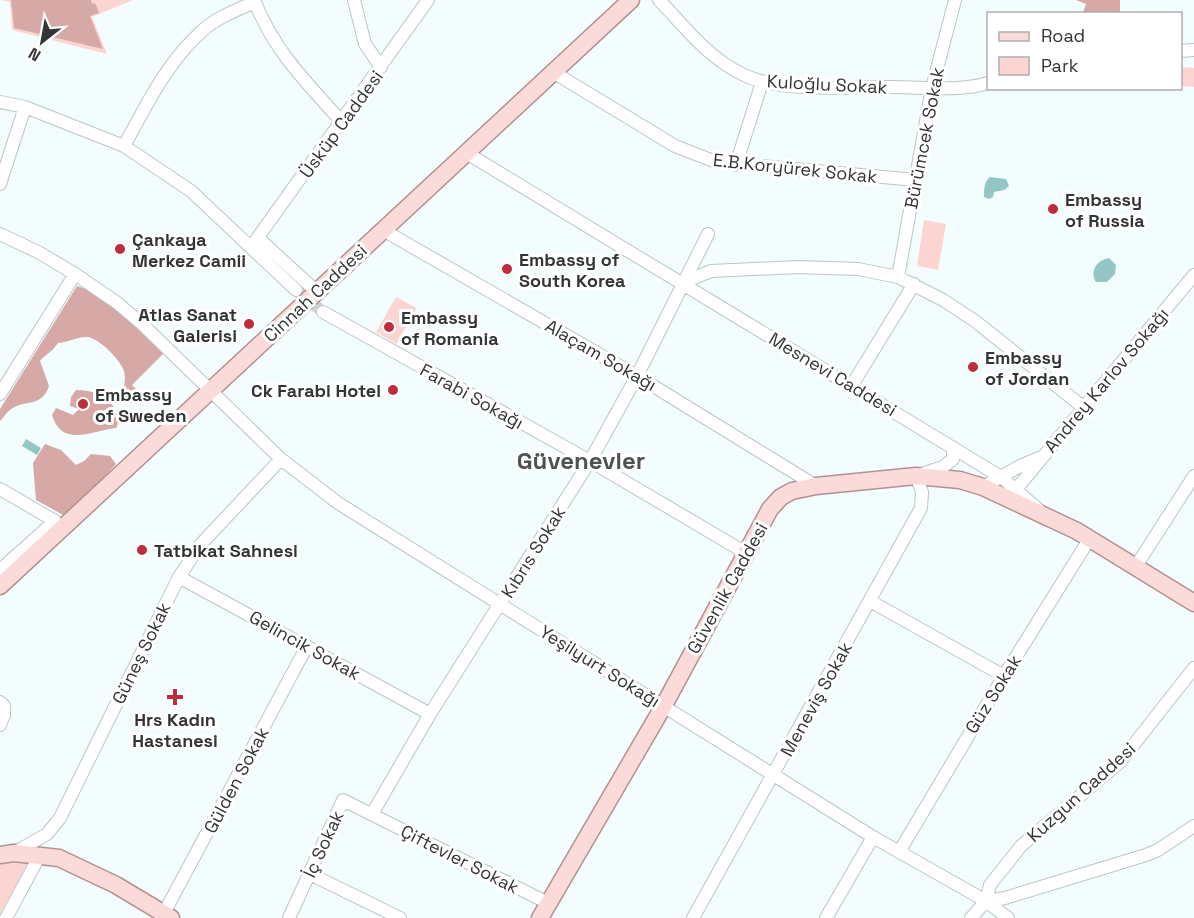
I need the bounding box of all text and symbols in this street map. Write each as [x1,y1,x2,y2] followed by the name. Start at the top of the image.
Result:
[12,12,72,72] north arrow
[987,12,1182,90] legend
[1041,24,1085,47] text: Road
[25,43,45,66] text: N
[1041,54,1079,77] text: Park
[899,65,949,211] street label: Bürümcek Sokak
[294,66,388,182] street label: Üsküp Caddesi
[766,69,888,99] street label: Kuloğlu Sokak
[712,148,878,188] street label: E.B.Koryürek Sokak
[1065,188,1145,232] place label: Embassy of Russia
[1046,202,1060,216] marker: Embassy of Russia
[132,228,246,272] place label: Çankaya Merkez Camii
[258,239,372,347] street label: Cinnah Caddesi
[113,242,127,256] marker: Çankaya Merkez Camii
[519,248,626,292] place label: Embassy of South Korea
[500,262,514,276] marker: Embassy of South Korea
[138,303,237,347] place label: Atlas Sanat Galerisi
[1039,303,1173,457] street label: Andrey Karlov Sokağı
[401,306,499,350] place label: Embassy of Romania
[541,314,661,396] street label: Alaçam Sokağı
[242,317,256,331] marker: Atlas Sanat Galerisi
[382,320,396,334] marker: Embassy of Romania
[765,327,901,421] street label: Mesnevi Caddesi
[985,346,1069,390] place label: Embassy of Jordan
[416,358,528,434] street label: Farabi Sokağı
[966,360,980,374] marker: Embassy of Jordan
[251,379,381,402] place label: Ck Farabi Hotel
[95,383,186,427] place label: Embassy of Sweden
[386,383,400,397] marker: Ck Farabi Hotel
[76,397,90,411] marker: Embassy of Sweden
[517,445,645,476] district label: Güvenevler
[496,502,570,602] street label: Kıbrıs Sokak
[681,518,773,658] street label: Güvenlik Caddesi
[154,539,298,562] place label: Tatbikat Sahnesi
[135,543,149,557] marker: Tatbikat Sahnesi
[106,598,176,708] street label: Güneş Sokak
[245,605,365,685] street label: Gelincik Sokak
[535,620,665,712] street label: Yeşilyurt Sokağı
[775,637,857,760] street label: Meneviş Sokak
[960,650,1026,738] street label: Güz Sokak
[166,688,184,706] marker: Hrs Kadın Hastanesi
[132,708,218,752] place label: Hrs Kadın Hastanesi
[198,723,274,837] street label: Gülden Sokak
[1022,737,1140,847] street label: Kuzgun Caddesi
[297,806,349,881] street label: İç Sokak
[397,819,523,899] street label: Çiftevler Sokak

